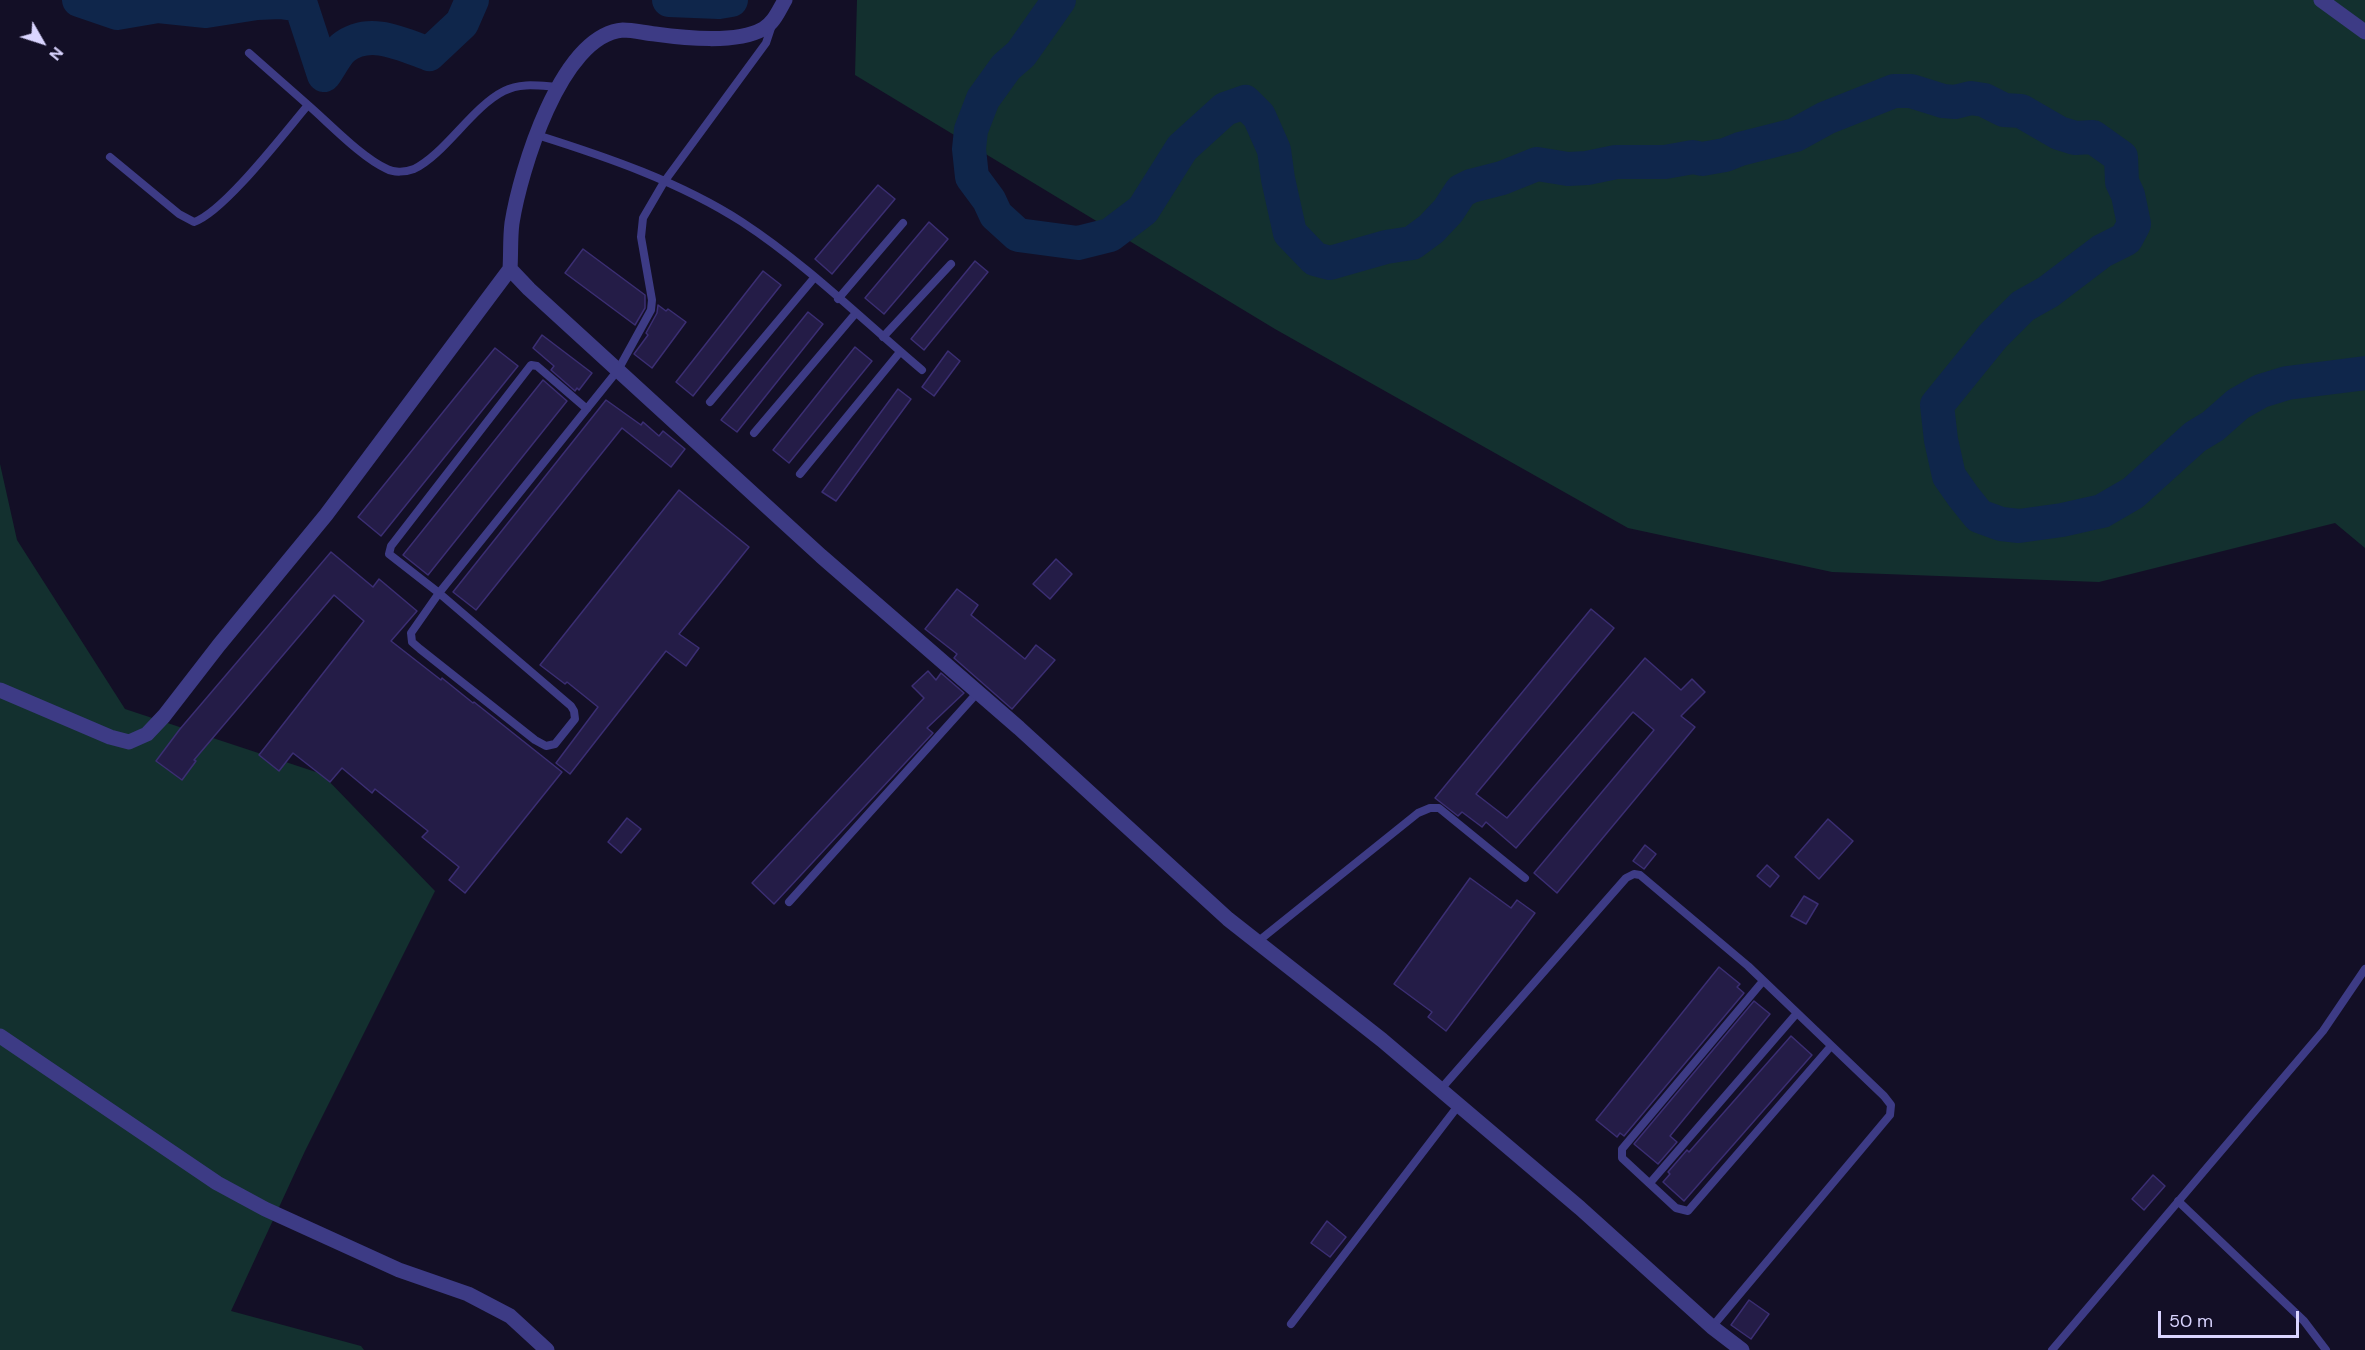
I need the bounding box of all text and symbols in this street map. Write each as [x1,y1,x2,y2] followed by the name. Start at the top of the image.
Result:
[12,12,72,72] north arrow
[45,42,68,65] text: N
[2161,1299,2302,1337] scale bar
[2169,1309,2213,1333] text: 50 m

